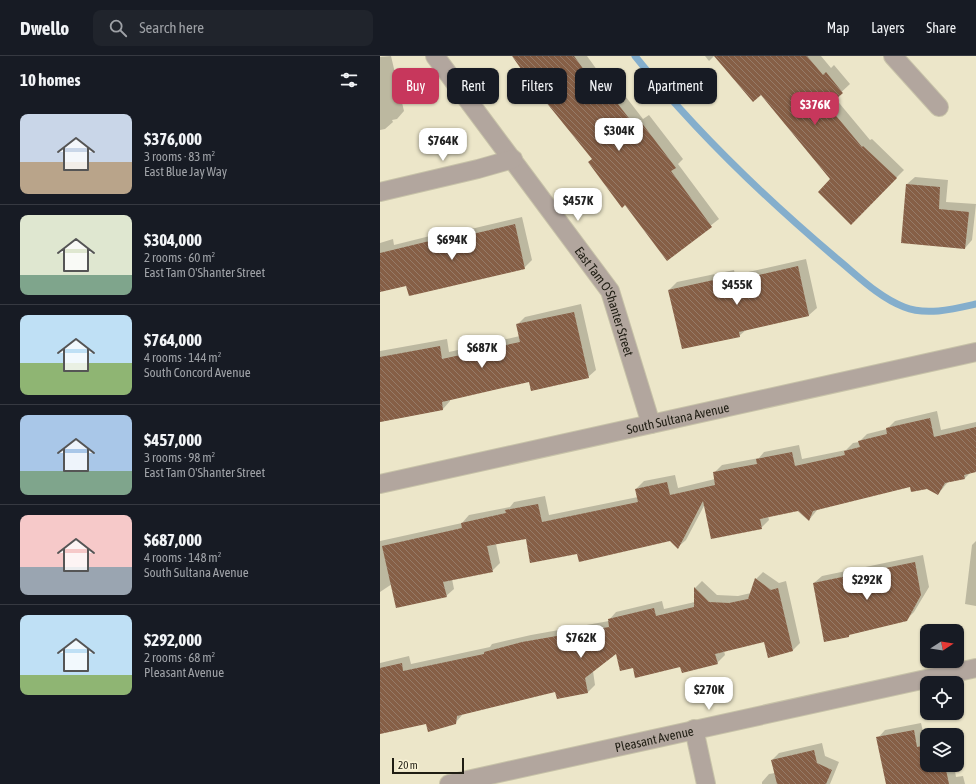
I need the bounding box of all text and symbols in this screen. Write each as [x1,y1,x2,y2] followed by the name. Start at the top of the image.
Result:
[93,10,373,46] search box
[20,17,69,39] text: Dwello
[107,17,129,39] icon: search
[139,19,204,36] text: Search here
[827,20,849,36] text: Map
[871,20,904,36] text: Layers
[926,20,956,36] text: Share
[392,68,439,104] chip: Buy
[447,68,499,104] chip: Rent
[507,68,567,104] chip: Filters
[575,68,626,104] chip: New
[634,68,717,104] chip: Apartment
[338,69,360,91] icon: filters
[20,70,81,90] text: 10 homes
[787,92,843,126] pin: $376K
[800,97,830,112] text: $376K
[591,118,647,152] pin: $304K
[604,123,634,138] text: $304K
[415,128,471,162] pin: $764K
[144,129,202,149] text: $376,000
[52,130,100,178] icon: home
[428,133,458,148] text: $764K
[144,149,215,164] text: 3 rooms · 83 m²
[144,164,227,179] text: East Blue Jay Way
[550,188,606,222] pin: $457K
[563,193,593,208] text: $457K
[424,227,480,261] pin: $694K
[144,230,202,250] text: $304,000
[52,231,100,279] icon: home
[437,232,467,247] text: $694K
[572,244,637,358] street label: East Tam O'Shanter Street
[144,250,215,265] text: 2 rooms · 60 m²
[144,265,265,280] text: East Tam O'Shanter Street
[709,272,765,306] pin: $455K
[722,277,752,292] text: $455K
[144,330,202,350] text: $764,000
[52,331,100,379] icon: home
[454,335,510,369] pin: $687K
[467,340,497,355] text: $687K
[144,350,221,365] text: 4 rooms · 144 m²
[144,365,251,380] text: South Concord Avenue
[625,400,731,437] street label: South Sultana Avenue
[144,430,202,450] text: $457,000
[52,431,100,479] icon: home
[144,450,215,465] text: 3 rooms · 98 m²
[144,465,265,480] text: East Tam O'Shanter Street
[144,530,202,550] text: $687,000
[52,531,100,579] icon: home
[144,550,221,565] text: 4 rooms · 148 m²
[144,565,249,580] text: South Sultana Avenue
[839,567,895,601] pin: $292K
[852,572,882,587] text: $292K
[920,624,964,668] north arrow
[920,624,964,772] map controls
[553,625,609,659] pin: $762K
[144,630,202,650] text: $292,000
[566,630,596,645] text: $762K
[52,631,100,679] icon: home
[144,650,215,665] text: 2 rooms · 68 m²
[144,665,224,680] text: Pleasant Avenue
[920,676,964,720] button: locate
[681,677,737,711] pin: $270K
[694,682,724,697] text: $270K
[613,723,695,755] street label: Pleasant Avenue
[920,728,964,772] button: layers
[392,756,464,775] scale bar
[398,759,418,771] text: 20 m

